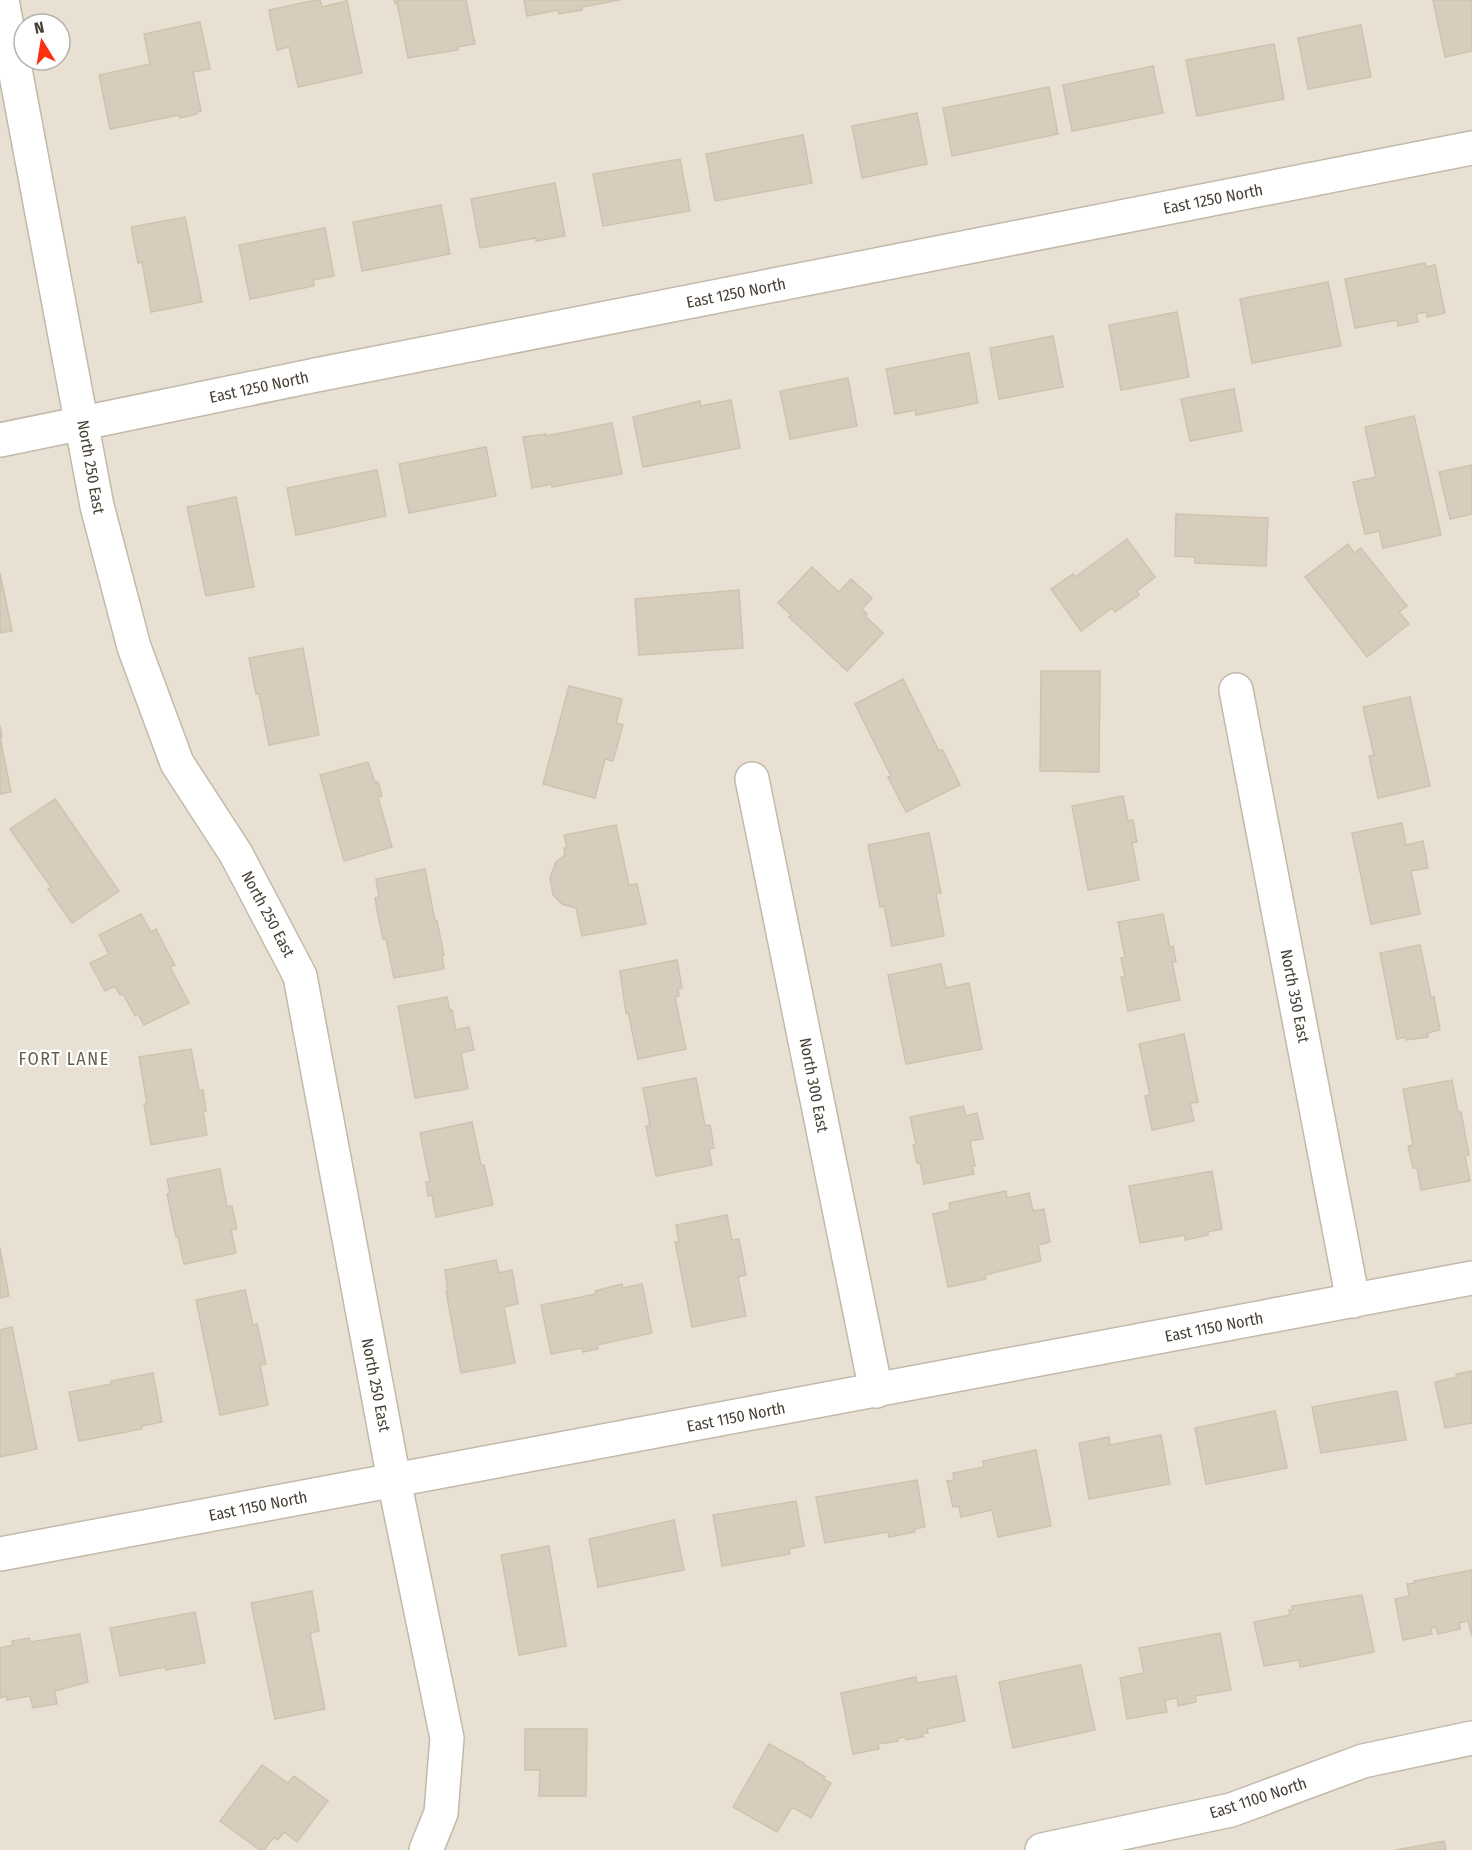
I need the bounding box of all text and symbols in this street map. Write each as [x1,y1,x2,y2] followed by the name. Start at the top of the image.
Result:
[12,12,72,72] north arrow
[33,18,46,38] text: N
[1162,180,1264,218] street label: East 1250 North
[685,274,787,312] street label: East 1250 North
[208,367,310,407] street label: East 1250 North
[73,419,109,516] street label: North 250 East
[237,868,299,961] street label: North 250 East
[1277,948,1314,1045] street label: North 350 East
[796,1036,833,1135] street label: North 300 East
[18,1048,110,1070] district label: FORT LANE
[1163,1308,1265,1346] street label: East 1150 North
[358,1337,395,1434] street label: North 250 East
[685,1398,787,1436] street label: East 1150 North
[207,1487,309,1525] street label: East 1150 North
[1207,1773,1309,1823] street label: East 1100 North

